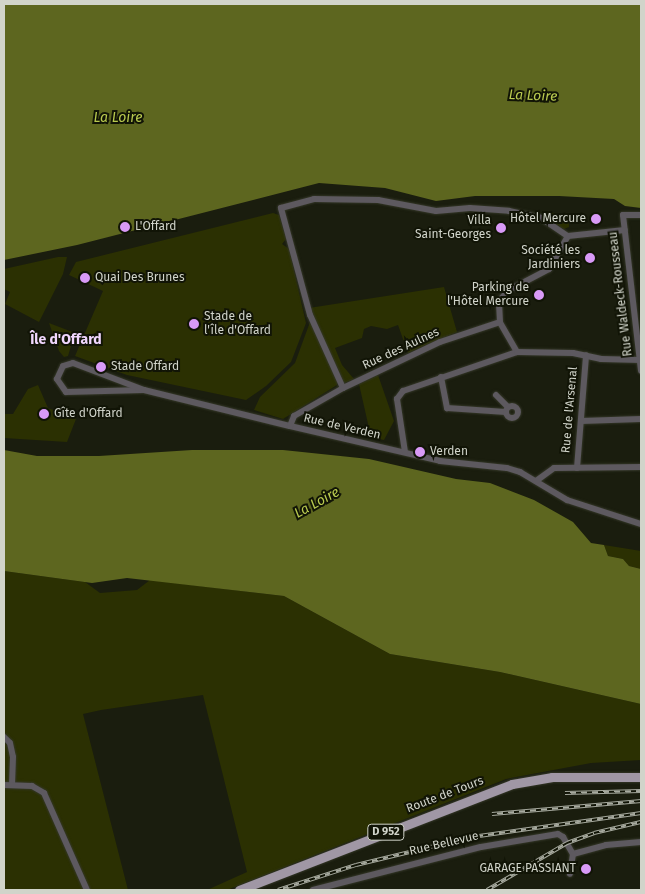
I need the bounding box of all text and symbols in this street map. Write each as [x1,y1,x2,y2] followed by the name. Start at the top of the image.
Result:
[508,87,558,105] water label: La Loire
[94,110,142,126] water label: La Loire
[510,212,586,226] place label: Hôtel Mercure
[590,213,602,225] marker: Hôtel Mercure
[415,214,491,242] place label: Villa Saint-Georges
[135,220,176,234] place label: L'Offard
[119,221,131,233] marker: L'Offard
[495,222,507,234] marker: Villa Saint-Georges
[606,231,636,357] street label: Rue Waldeck-Rousseau
[521,244,580,272] place label: Société les Jardiniers
[584,252,596,264] marker: Société les Jardiniers
[95,271,185,285] place label: Quai Des Brunes
[79,272,91,284] marker: Quai Des Brunes
[447,281,529,309] place label: Parking de l'Hôtel Mercure
[533,289,545,301] marker: Parking de l'Hôtel Mercure
[204,310,271,338] place label: Stade de l'île d'Offard
[188,318,200,330] marker: Stade de l'île d'Offard
[360,325,442,373] street label: Rue des Aulnes
[30,332,102,348] district label: Île d'Offard
[111,360,179,374] place label: Stade Offard
[95,361,107,373] marker: Stade Offard
[559,366,581,454] street label: Rue de l'Arsenal
[54,407,123,421] place label: Gîte d'Offard
[38,408,50,420] marker: Gîte d'Offard
[302,411,382,443] street label: Rue de Verden
[430,445,468,459] place label: Verden
[414,446,426,458] marker: Verden
[292,484,342,522] water label: La Loire
[404,774,486,816] street label: Route de Tours
[367,824,405,840] road number: D 952
[408,829,480,859] street label: Rue Bellevue
[479,862,576,876] place label: GARAGE PASSIANT
[580,863,592,875] marker: GARAGE PASSIANT

